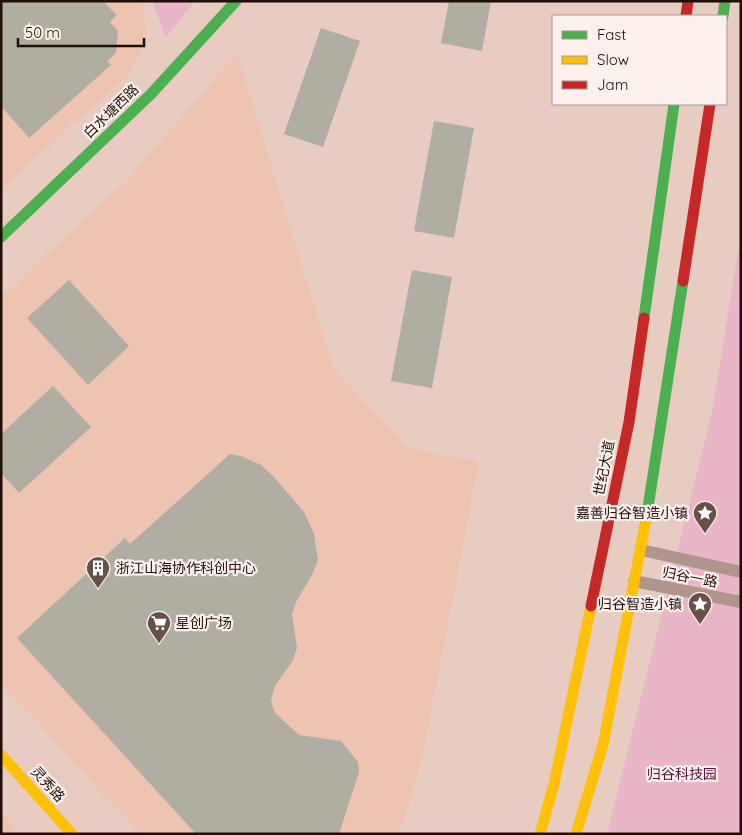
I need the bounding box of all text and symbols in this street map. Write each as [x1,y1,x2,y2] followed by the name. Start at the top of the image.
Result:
[18,15,144,47] scale bar
[552,15,727,105] legend
[25,23,60,42] text: 50 m
[597,25,626,44] text: Fast
[597,50,629,69] text: Slow
[597,75,628,94] text: Jam
[80,80,142,142] street label: 白水塘西路
[590,439,618,497] street label: 世纪大道
[692,500,718,534] place icon: 嘉善归谷智造小镇
[576,504,688,522] place label: 嘉善归谷智造小镇
[85,555,111,589] building icon: 浙江山海协作科创中心
[116,559,256,577] place label: 浙江山海协作科创中心
[661,563,719,591] street label: 归谷一路
[687,591,713,625] place icon: 归谷智造小镇
[598,595,682,613] place label: 归谷智造小镇
[146,610,172,644] supermarket icon: 星创广场
[176,614,232,632] place label: 星创广场
[27,762,69,806] street label: 灵秀路
[647,765,717,783] park label: 归谷科技园

